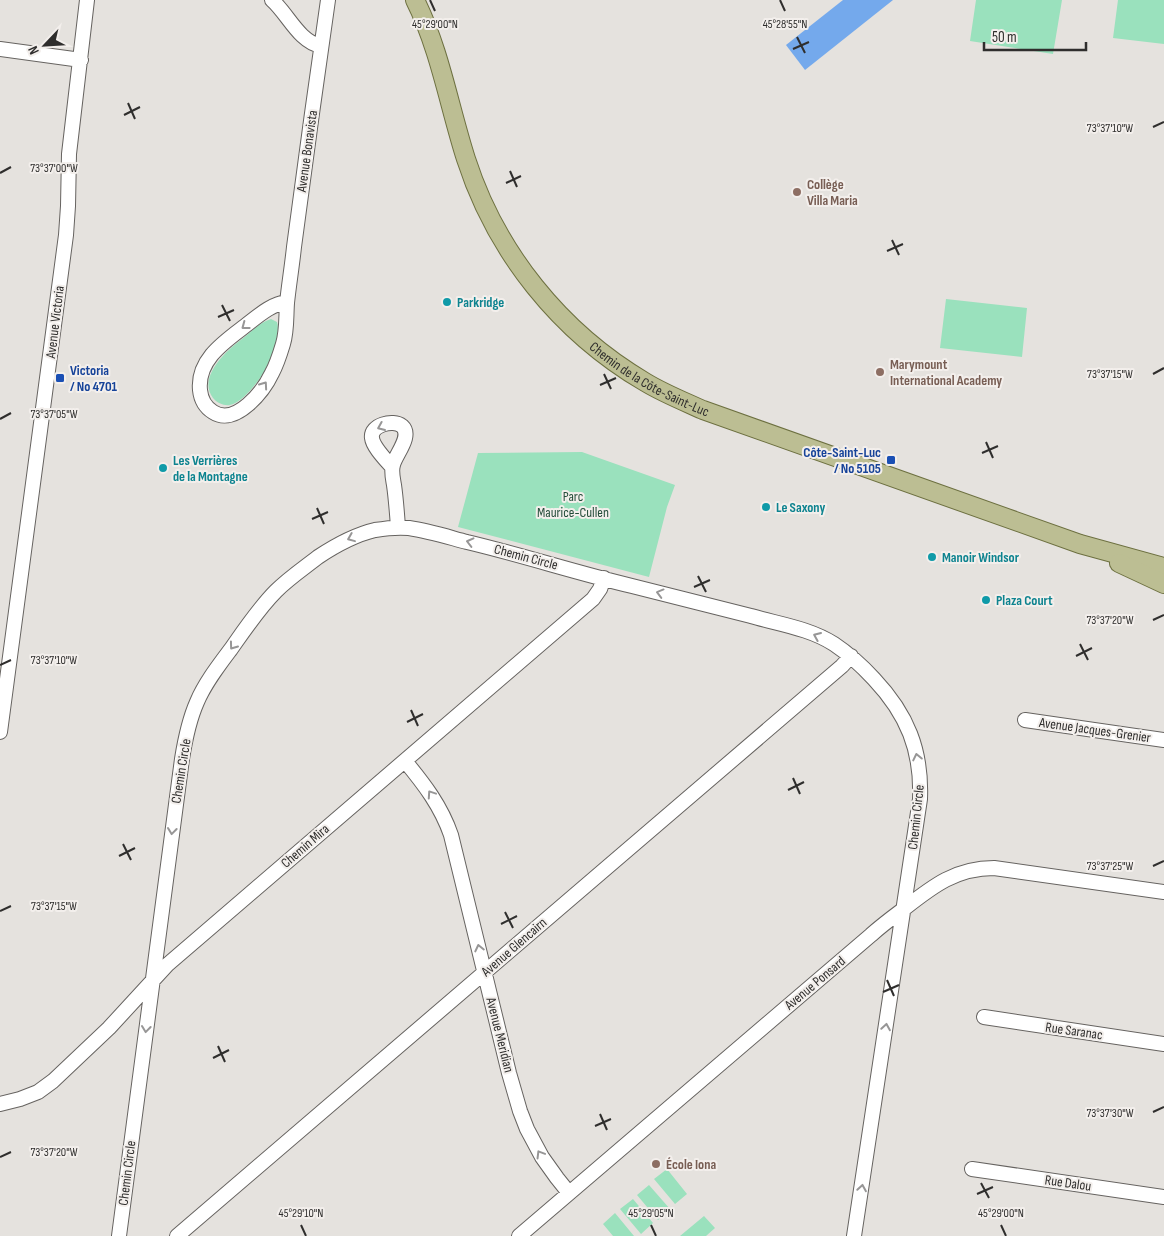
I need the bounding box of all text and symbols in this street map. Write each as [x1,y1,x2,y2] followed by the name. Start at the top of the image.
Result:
[412,17,458,32] text: 45°29'00"N
[763,17,807,32] text: 45°28'55"N
[20,20,70,70] north arrow
[984,20,1086,52] scale bar
[992,28,1017,47] text: 50 m
[24,43,43,57] text: N
[293,109,321,194] street label: Avenue Bonavista
[1087,121,1133,136] text: 73°37'10"W
[30,161,78,176] text: 73°37'00"W
[807,176,858,209] place label: Collège Villa Maria
[791,186,803,198] marker: Collège Villa Maria
[42,285,68,360] street label: Avenue Victoria
[457,294,504,311] place label: Parkridge
[441,296,453,308] marker: Parkridge
[242,320,251,329] one-way arrow
[586,338,711,420] street label: Chemin de la Côte-Saint-Luc
[890,356,1002,389] place label: Marymount International Academy
[70,362,118,395] place label: Victoria / No 4701
[874,366,886,378] marker: Marymount International Academy
[1087,367,1133,382] text: 73°37'15"W
[54,372,66,384] marker: Victoria / No 4701
[258,381,267,391] one-way arrow
[31,407,78,422] text: 73°37'05"W
[378,421,386,431] one-way arrow
[803,444,881,477] place label: Côte-Saint-Luc / No 5105
[173,452,248,485] place label: Les Verrières de la Montagne
[885,454,897,466] marker: Côte-Saint-Luc / No 5105
[157,462,169,474] marker: Les Verrières de la Montagne
[537,488,609,521] park label: Parc Maurice-Cullen
[776,499,826,516] place label: Le Saxony
[760,501,772,513] marker: Le Saxony
[347,532,356,543] one-way arrow
[465,537,474,548] one-way arrow
[492,540,560,574] street label: Chemin Circle
[942,549,1020,566] place label: Manoir Windsor
[926,551,938,563] marker: Manoir Windsor
[656,588,665,599] one-way arrow
[996,592,1053,609] place label: Plaza Court
[980,594,992,606] marker: Plaza Court
[1086,613,1134,628] text: 73°37'20"W
[813,631,822,642] one-way arrow
[230,640,238,649] one-way arrow
[31,653,77,668] text: 73°37'10"W
[1037,714,1152,746] street label: Avenue Jacques-Grenier
[168,737,194,805] street label: Chemin Circle
[913,752,923,761] one-way arrow
[904,784,928,850] street label: Chemin Circle
[428,791,437,800] one-way arrow
[277,820,333,872] street label: Chemin Mira
[167,827,178,835] one-way arrow
[1087,859,1133,874] text: 73°37'25"W
[31,899,77,914] text: 73°37'15"W
[477,914,550,981] street label: Avenue Glencairn
[474,944,485,953] one-way arrow
[780,953,849,1014] street label: Avenue Ponsard
[482,995,518,1074] street label: Avenue Meridian
[1044,1019,1104,1043] street label: Rue Saranac
[881,1023,891,1032] one-way arrow
[141,1025,152,1033] one-way arrow
[1086,1106,1134,1121] text: 73°37'30"W
[115,1140,139,1206] street label: Chemin Circle
[30,1145,78,1160] text: 73°37'20"W
[537,1150,547,1159] one-way arrow
[666,1156,716,1173] place label: École Iona
[650,1158,662,1170] marker: École Iona
[1044,1171,1092,1195] street label: Rue Dalou
[856,1183,867,1191] one-way arrow
[279,1206,323,1221] text: 45°29'10"N
[628,1206,674,1221] text: 45°29'05"N
[978,1206,1024,1221] text: 45°29'00"N

